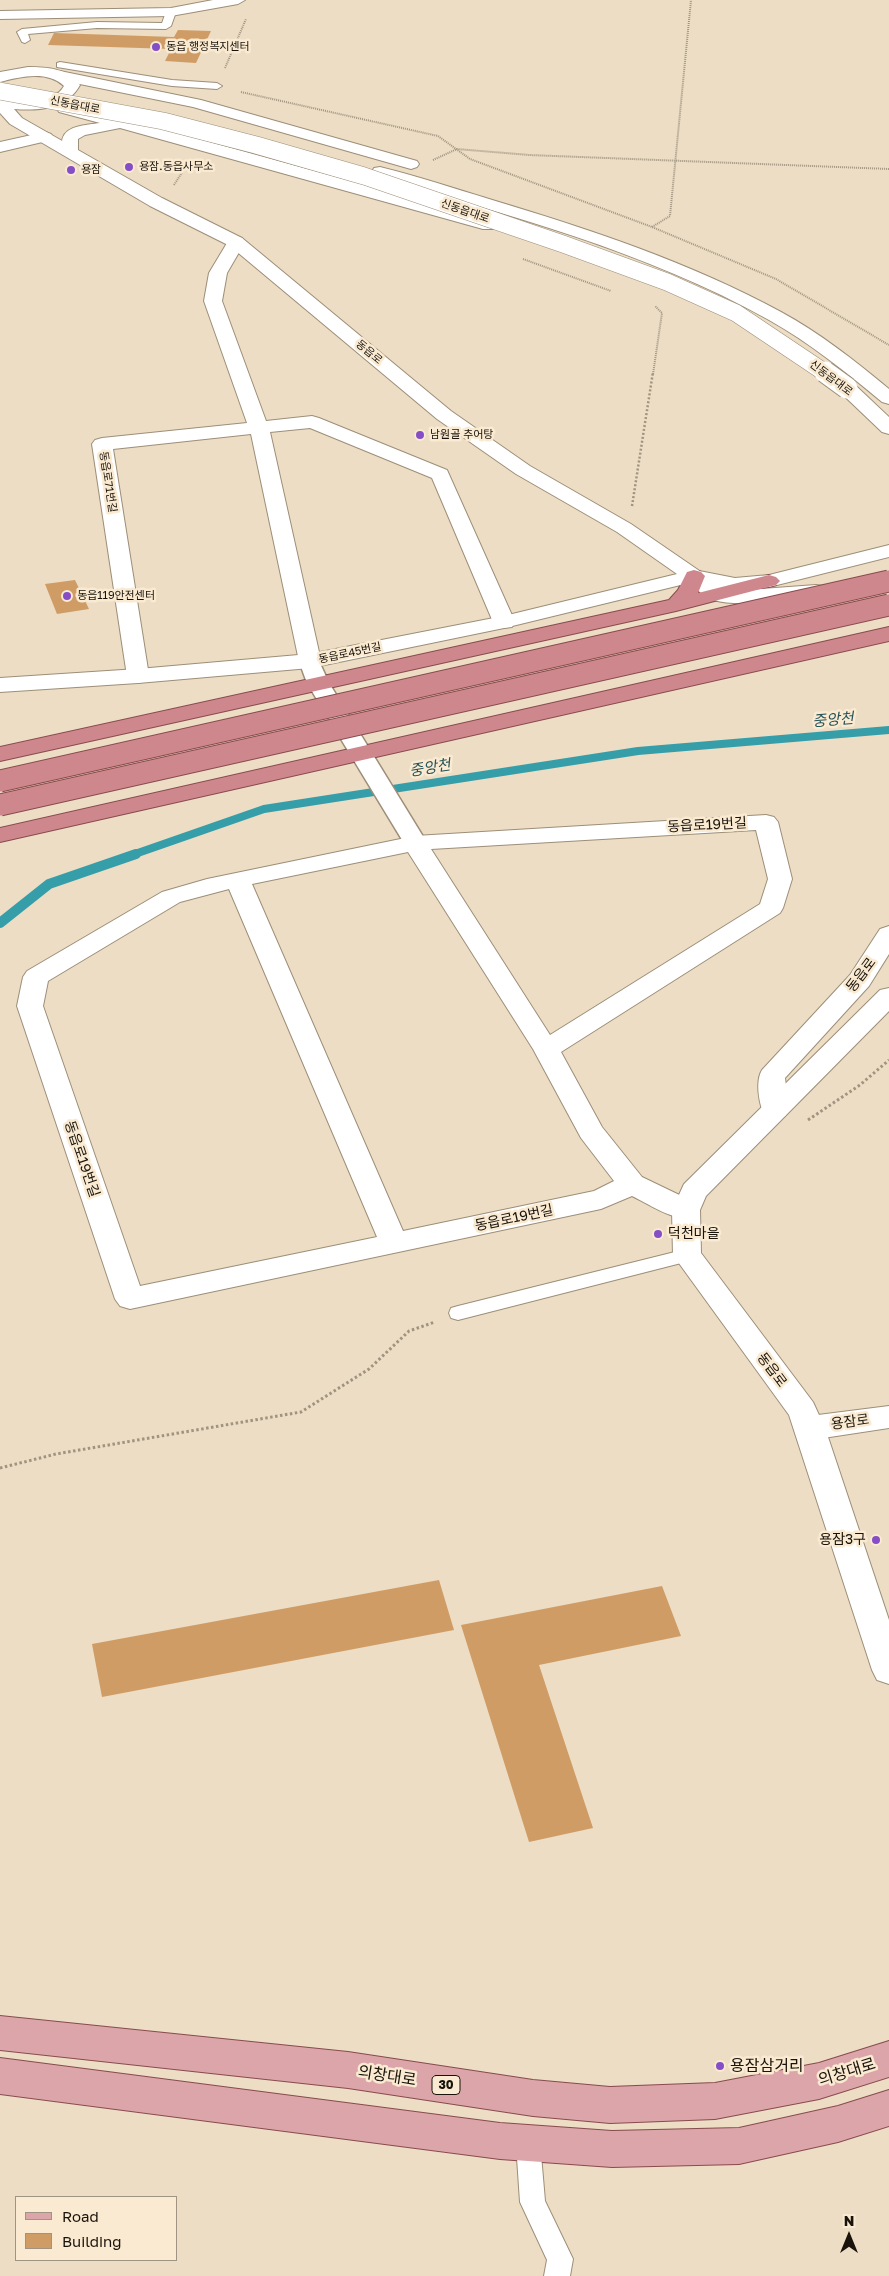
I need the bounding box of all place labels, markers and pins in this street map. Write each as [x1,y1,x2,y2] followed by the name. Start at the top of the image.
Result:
[166,40,250,54] place label: 동읍 행정복지센터
[150,41,162,53] marker: 동읍 행정복지센터
[139,160,213,174] place label: 용잠.동읍사무소
[123,161,135,173] marker: 용잠.동읍사무소
[81,163,101,177] place label: 용잠
[65,164,77,176] marker: 용잠
[430,428,493,442] place label: 남원골 추어탕
[414,429,426,441] marker: 남원골 추어탕
[77,589,155,603] place label: 동읍119안전센터
[61,590,73,602] marker: 동읍119안전센터
[668,1226,720,1242] place label: 덕천마을
[652,1228,664,1240] marker: 덕천마을
[819,1532,866,1548] place label: 용잠3구
[870,1534,882,1546] marker: 용잠3구
[730,2056,804,2076] place label: 용잠삼거리
[714,2060,726,2072] marker: 용잠삼거리

